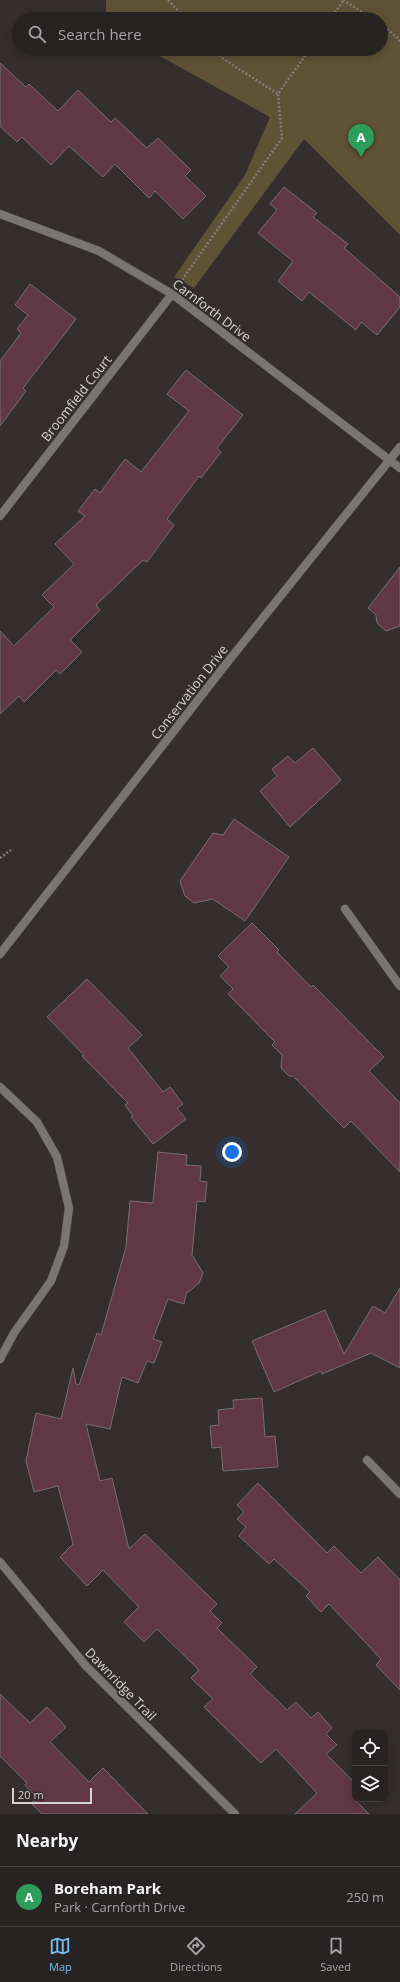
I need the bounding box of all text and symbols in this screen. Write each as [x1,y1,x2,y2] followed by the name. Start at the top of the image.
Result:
[12,12,388,56] search box
[26,23,48,45] icon: search
[58,24,142,44] text: Search here
[348,124,374,157] pin: A
[169,275,255,345] street label: Carnforth Drive
[37,351,116,445] street label: Broomfield Court
[146,641,232,743] street label: Conservation Drive
[222,1142,242,1162] your location
[81,1643,161,1725] street label: Dawnridge Trail
[352,1730,388,1802] map controls
[352,1730,388,1766] button: locate
[352,1766,388,1802] button: layers
[12,1786,92,1805] scale bar
[18,1787,44,1802] text: 20 m
[16,1829,78,1852] text: Nearby
[54,1878,161,1898] text: Boreham Park
[25,1888,33,1906] text: A
[346,1888,384,1906] text: 250 m
[54,1898,185,1916] text: Park · Carnforth Drive
[49,1935,72,1974] tab: Map
[170,1935,222,1974] tab: Directions
[320,1935,351,1974] tab: Saved

